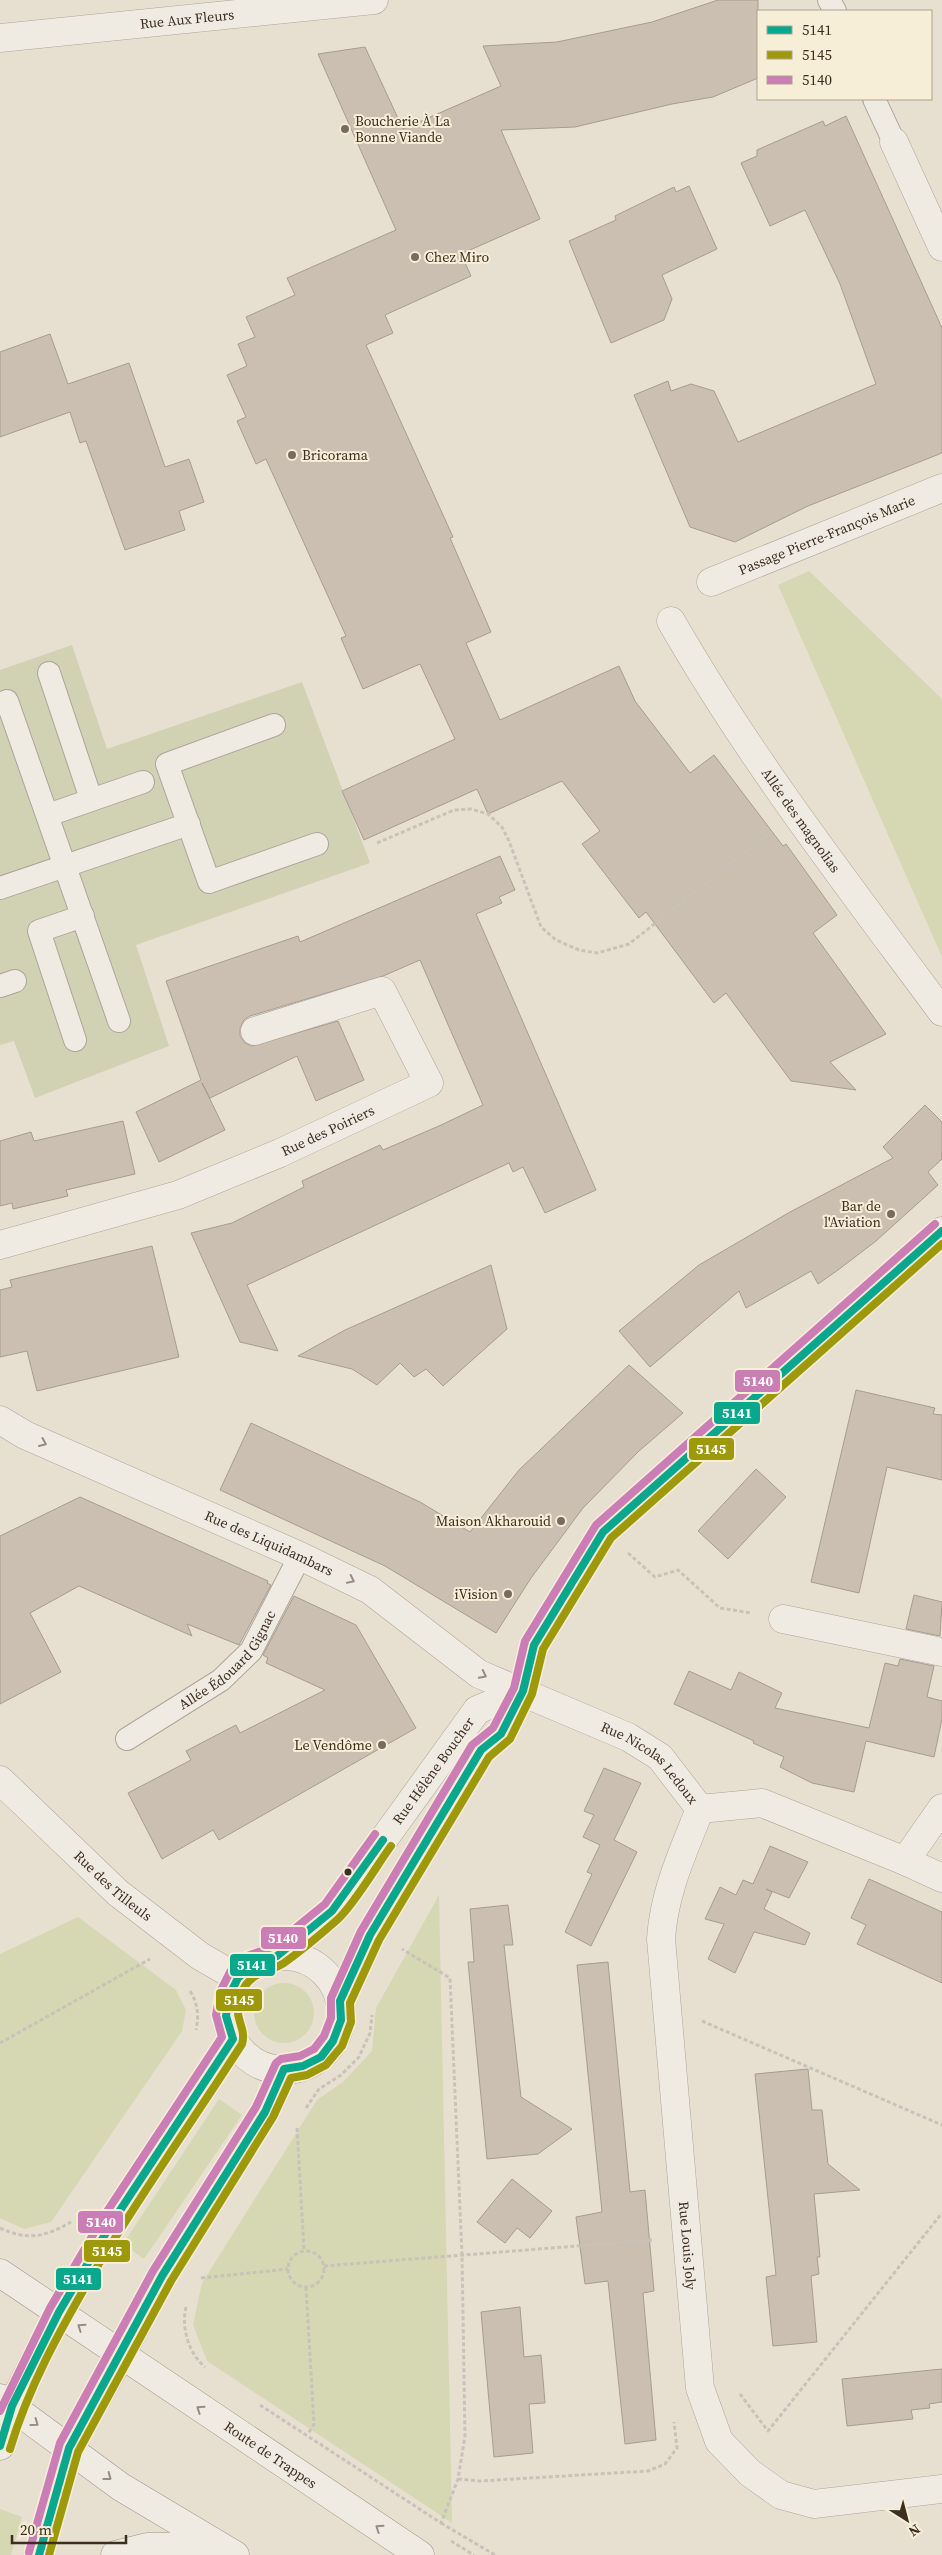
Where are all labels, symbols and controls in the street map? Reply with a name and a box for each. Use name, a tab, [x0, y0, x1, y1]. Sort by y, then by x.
street label: Rue Aux Fleurs	[139, 4, 235, 34]
legend	[757, 10, 932, 100]
text: 5141	[802, 19, 832, 40]
text: 5145	[802, 44, 832, 65]
text: 5140	[802, 69, 832, 90]
place label: Boucherie À La Bonne Viande	[355, 111, 451, 147]
marker: Boucherie À La Bonne Viande	[339, 123, 351, 135]
place label: Chez Miro	[425, 247, 490, 267]
marker: Chez Miro	[409, 251, 421, 263]
place label: Bricorama	[302, 445, 369, 465]
marker: Bricorama	[286, 449, 298, 461]
street label: Passage Pierre-François Marie	[735, 490, 918, 580]
street label: Allée des magnolias	[757, 764, 845, 877]
street label: Rue des Poiriers	[278, 1100, 378, 1161]
place label: Bar de l'Aviation	[824, 1196, 882, 1232]
marker: Bar de l'Aviation	[885, 1208, 897, 1220]
line badge: 5140	[734, 1369, 781, 1393]
text: 5140	[743, 1371, 774, 1391]
line badge: 5141	[713, 1401, 761, 1425]
text: 5141	[722, 1403, 752, 1423]
one-way arrow	[38, 1437, 47, 1448]
line badge: 5145	[688, 1437, 735, 1461]
text: 5145	[696, 1439, 727, 1459]
street label: Rue des Liquidambars	[202, 1505, 337, 1581]
place label: Maison Akharouid	[436, 1511, 551, 1531]
marker: Maison Akharouid	[555, 1515, 567, 1527]
one-way arrow	[346, 1574, 355, 1585]
place label: iVision	[455, 1584, 499, 1604]
marker: iVision	[502, 1588, 514, 1600]
street label: Allée Édouard Gignac	[175, 1607, 280, 1714]
one-way arrow	[477, 1669, 486, 1679]
street label: Rue Hélène Boucher	[388, 1713, 479, 1828]
street label: Rue Nicolas Ledoux	[598, 1717, 703, 1809]
place label: Le Vendôme	[294, 1735, 372, 1755]
marker: Le Vendôme	[376, 1739, 388, 1751]
street label: Rue des Tilleuls	[70, 1846, 156, 1926]
unlabelled marker	[343, 1867, 353, 1877]
line badge: 5140	[260, 1926, 307, 1950]
text: 5140	[268, 1928, 299, 1948]
line badge: 5141	[229, 1953, 276, 1977]
text: 5141	[237, 1955, 267, 1975]
line badge: 5145	[215, 1988, 263, 2012]
text: 5145	[224, 1990, 255, 2010]
street label: Rue Louis Joly	[674, 2200, 701, 2291]
line badge: 5140	[77, 2210, 124, 2234]
text: 5140	[86, 2212, 117, 2232]
line badge: 5145	[83, 2239, 131, 2263]
text: 5145	[92, 2241, 123, 2261]
line badge: 5141	[55, 2267, 102, 2291]
text: 5141	[63, 2269, 93, 2289]
one-way arrow	[77, 2324, 87, 2333]
one-way arrow	[196, 2406, 206, 2415]
street label: Route de Trappes	[220, 2416, 321, 2493]
one-way arrow	[29, 2417, 38, 2425]
one-way arrow	[102, 2472, 111, 2480]
north arrow	[882, 2495, 932, 2545]
scale bar	[12, 2512, 126, 2544]
text: 20 m	[20, 2519, 52, 2540]
text: N	[905, 2519, 925, 2542]
one-way arrow	[376, 2525, 385, 2534]

